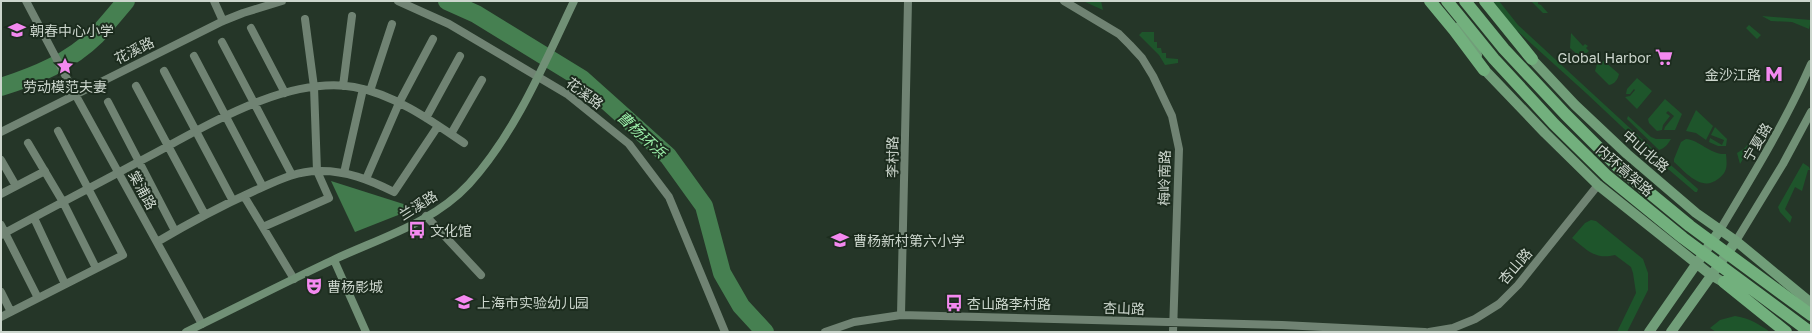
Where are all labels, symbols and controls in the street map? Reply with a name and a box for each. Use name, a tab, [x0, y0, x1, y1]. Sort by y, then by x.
school or university icon: 朝春中心小学	[7, 20, 27, 40]
place label: 朝春中心小学	[30, 22, 114, 39]
street label: 花溪路	[111, 33, 157, 67]
supermarket icon: Global Harbor	[1654, 47, 1674, 67]
place label: Global Harbor	[1557, 49, 1652, 66]
place icon: 劳动模范夫妻	[55, 56, 75, 76]
metro station icon: 金沙江路	[1764, 64, 1784, 84]
place label: 金沙江路	[1705, 66, 1761, 83]
street label: 花溪路	[563, 74, 607, 112]
place label: 劳动模范夫妻	[23, 78, 107, 95]
water label: 曹杨环浜	[614, 107, 672, 162]
street label: 宁夏路	[1739, 120, 1775, 164]
street label: 中山北路	[1619, 126, 1673, 176]
street label: 李村路	[883, 136, 901, 178]
street label: 内环高架路	[1593, 141, 1657, 199]
street label: 梅岭南路	[1155, 150, 1173, 206]
street label: 棠浦路	[125, 168, 161, 212]
street label: 兰溪路	[396, 187, 440, 223]
bus stop icon: 文化馆	[407, 220, 427, 240]
place label: 文化馆	[430, 222, 472, 239]
school or university icon: 曹杨新村第六小学	[830, 230, 850, 250]
place label: 曹杨新村第六小学	[853, 232, 965, 249]
street label: 杏山路	[1495, 245, 1535, 287]
theatre icon: 曹杨影城	[304, 276, 324, 296]
place label: 曹杨影城	[327, 278, 383, 295]
school or university icon: 上海市实验幼儿园	[454, 292, 474, 312]
bus stop icon: 杏山路李村路	[944, 293, 964, 313]
place label: 上海市实验幼儿园	[477, 294, 589, 311]
place label: 杏山路李村路	[967, 295, 1051, 312]
street label: 杏山路	[1103, 299, 1145, 317]

